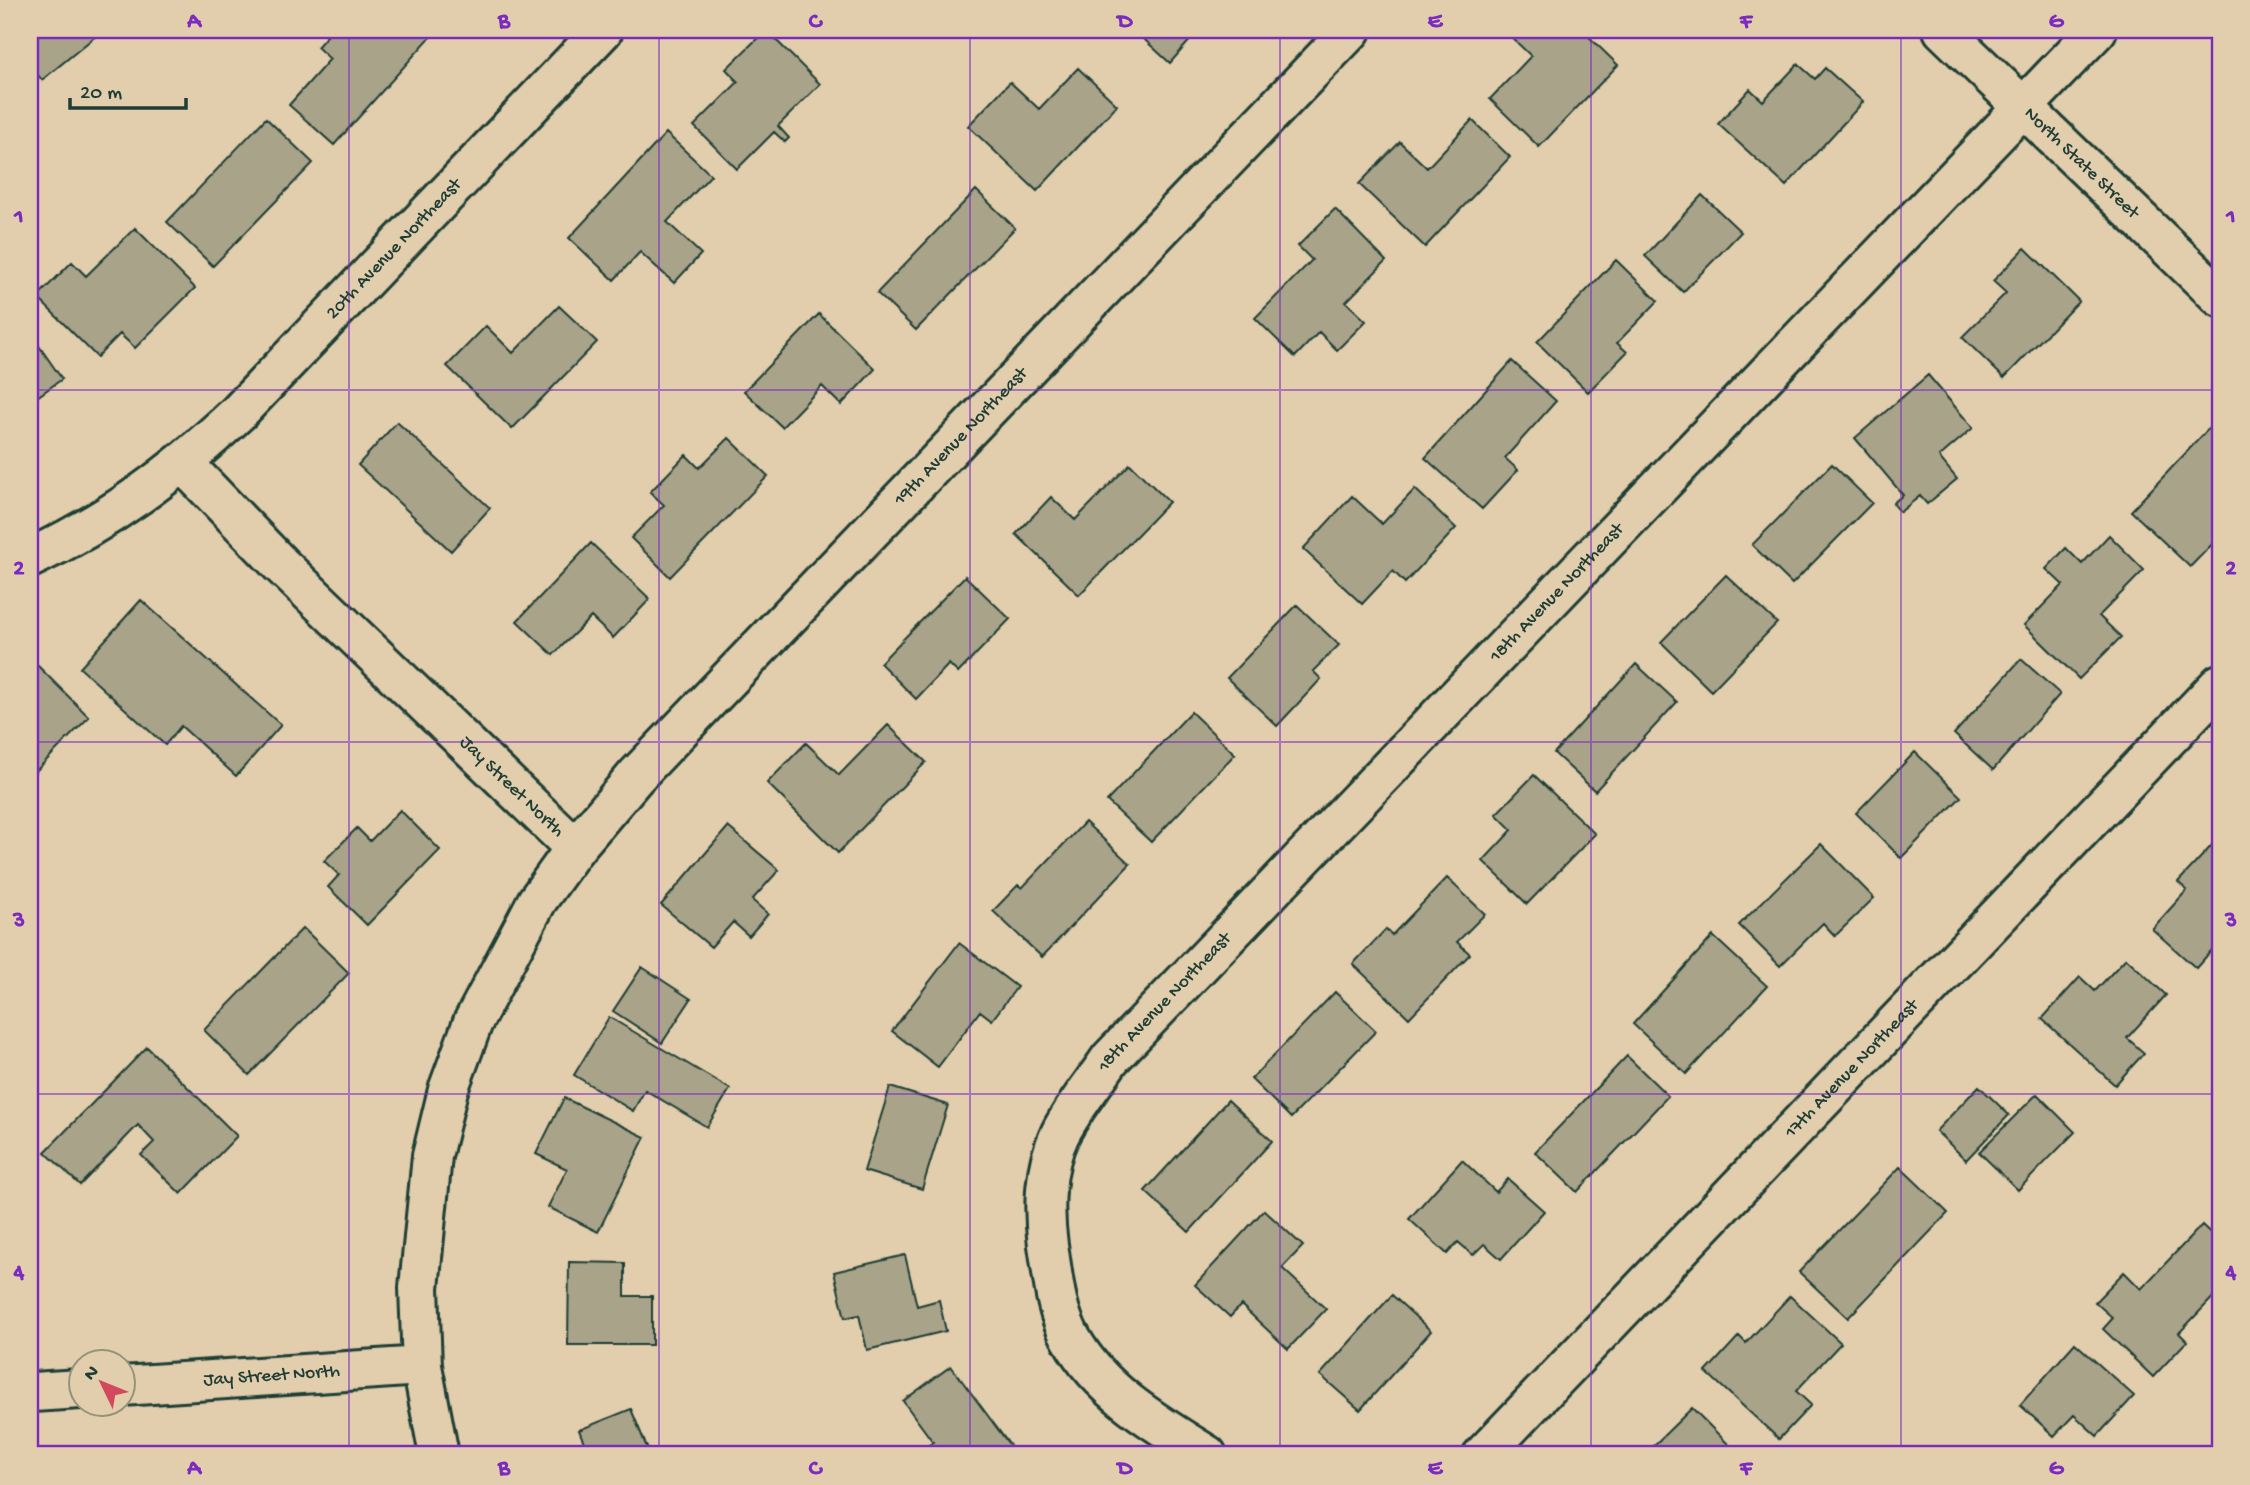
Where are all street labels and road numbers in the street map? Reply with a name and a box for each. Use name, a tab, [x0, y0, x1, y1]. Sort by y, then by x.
street label: North State Street	[2019, 102, 2145, 226]
street label: 20th Avenue Northeast	[321, 172, 468, 325]
street label: 19th Avenue Northeast	[889, 361, 1034, 512]
street label: 18th Avenue Northeast	[1484, 517, 1631, 668]
street label: Jay Street North	[454, 731, 569, 843]
street label: 18th Avenue Northeast	[1092, 926, 1238, 1077]
street label: 17th Avenue Northeast	[1779, 993, 1925, 1144]
street label: Jay Street North	[203, 1360, 341, 1392]

